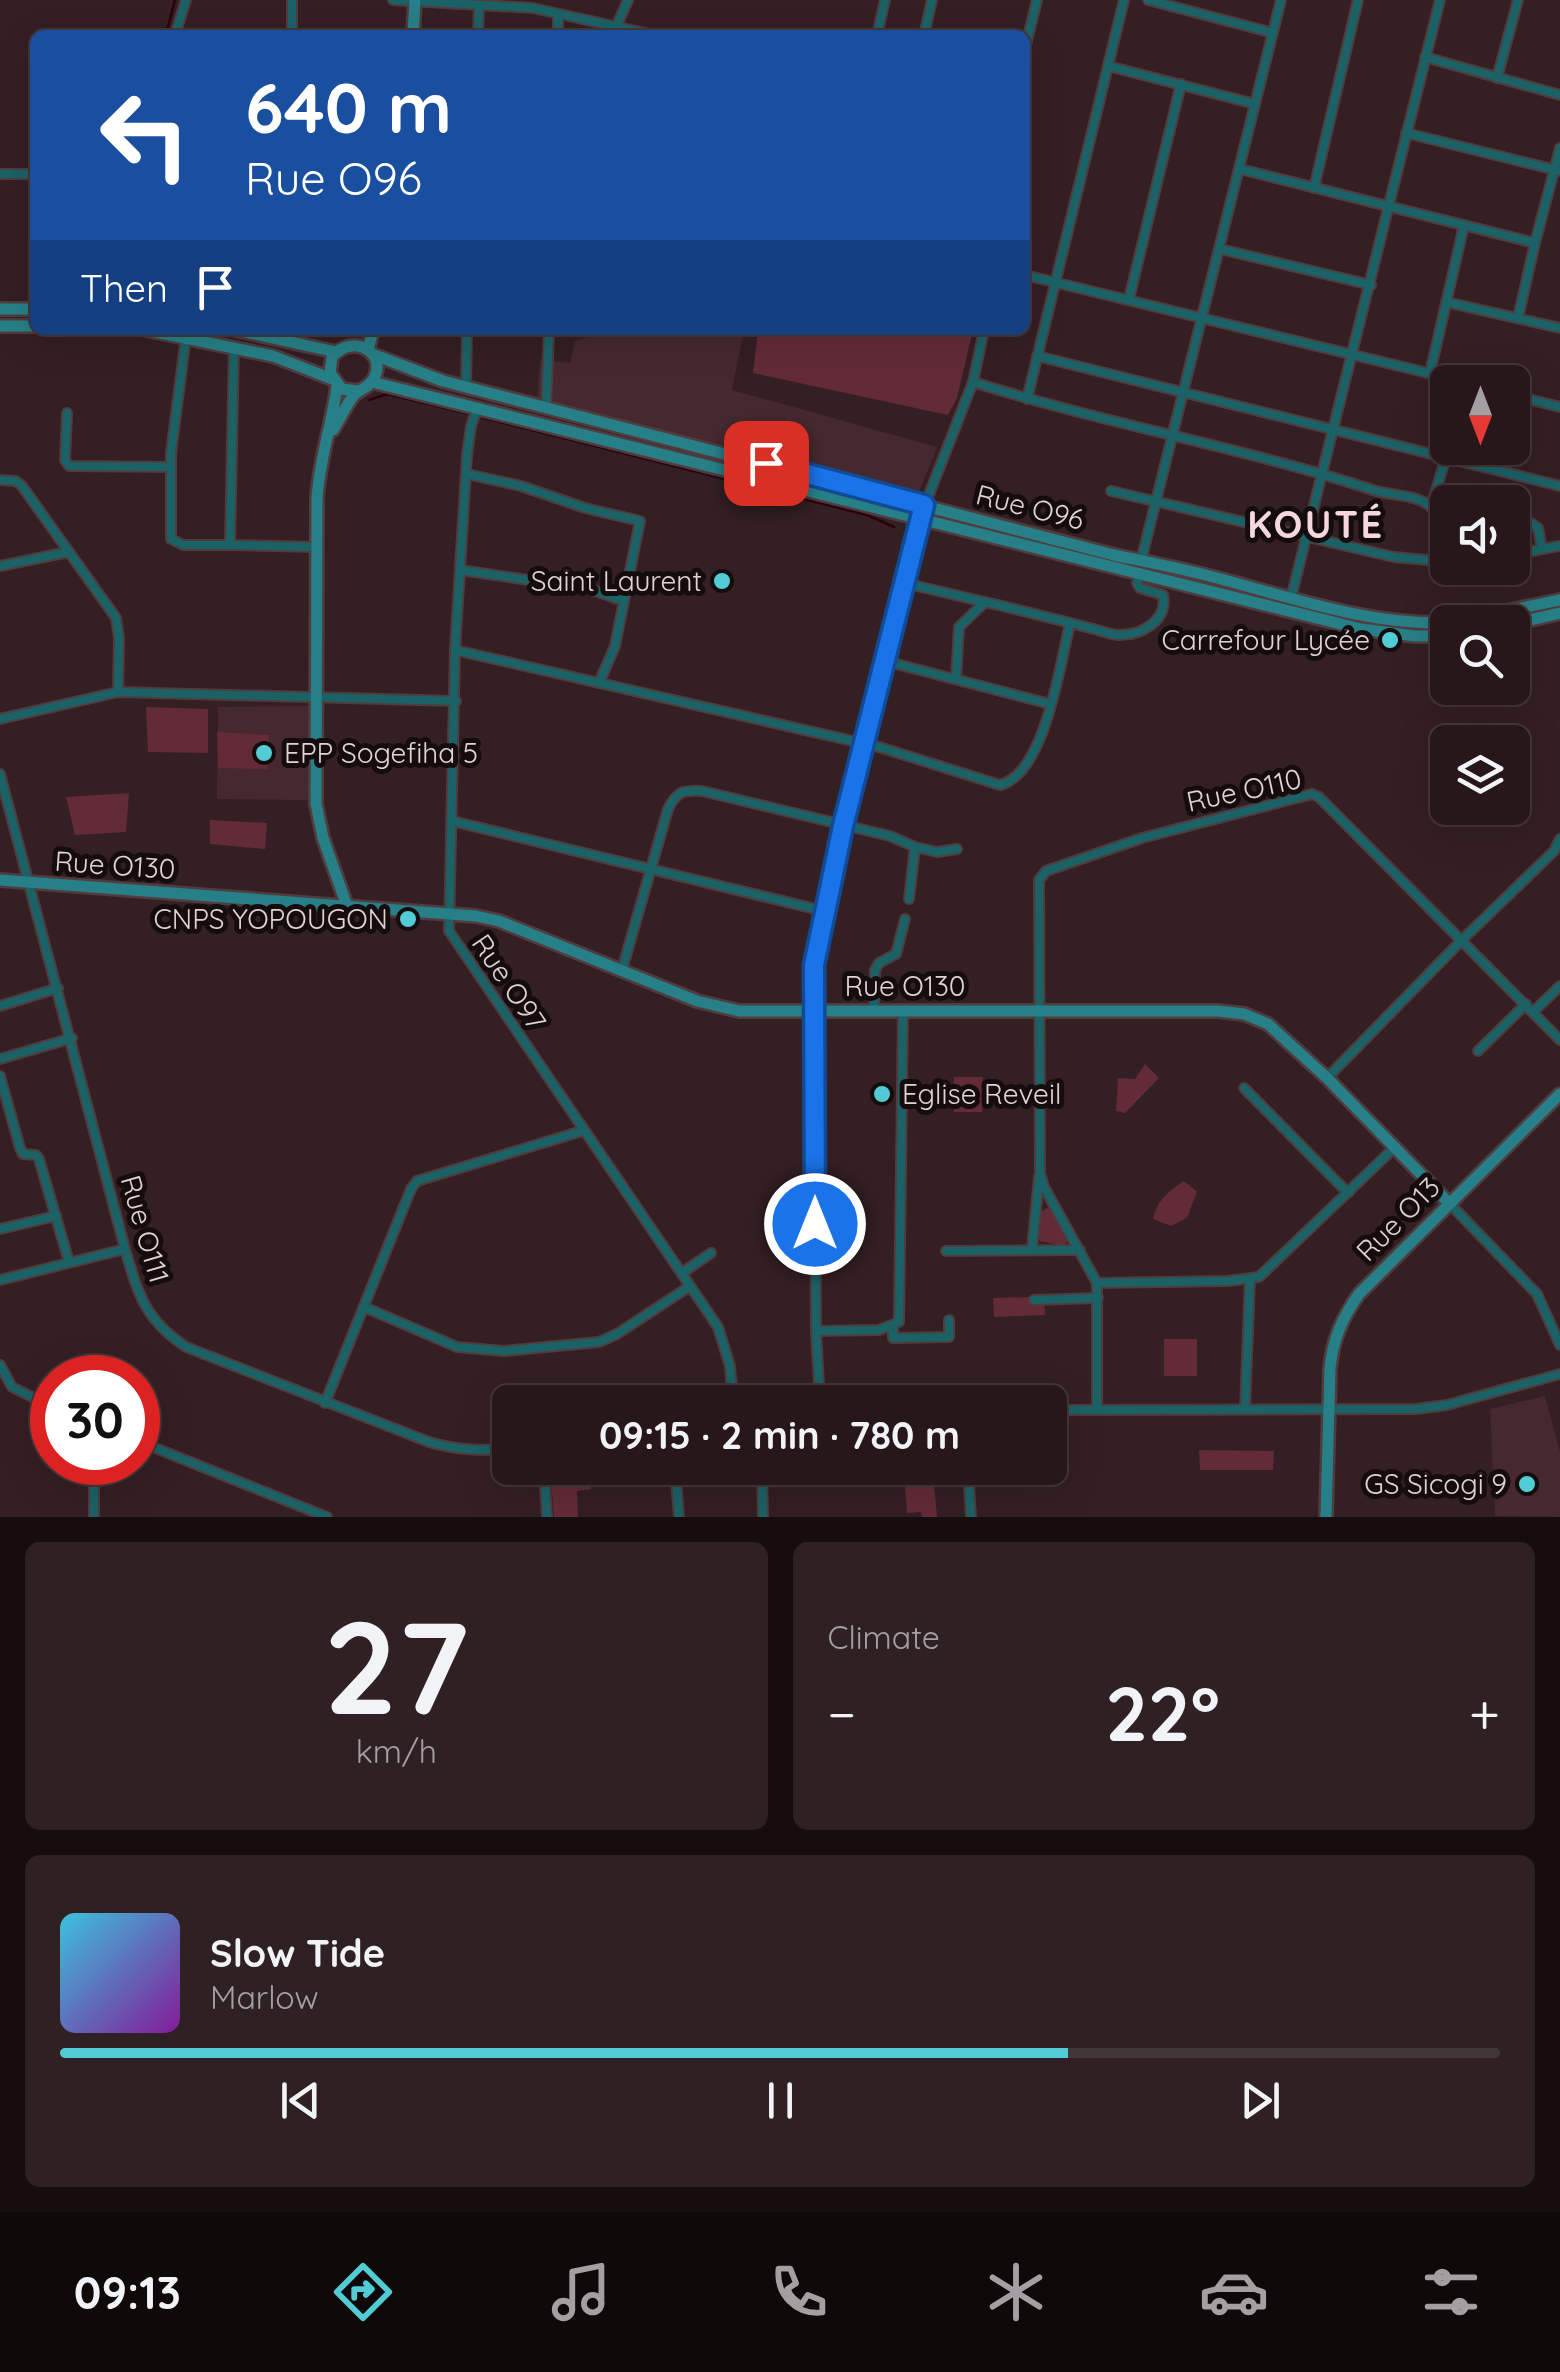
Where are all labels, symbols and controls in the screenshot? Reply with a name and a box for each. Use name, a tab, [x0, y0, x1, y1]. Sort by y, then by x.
text: 640 m	[245, 63, 452, 151]
icon: left	[80, 70, 210, 200]
text: Rue O96	[245, 150, 422, 206]
icon: arrive	[188, 260, 243, 315]
text: Then	[80, 264, 168, 312]
north arrow	[1430, 365, 1530, 465]
map controls	[1430, 365, 1530, 825]
pin	[724, 421, 809, 506]
icon: arrive	[739, 436, 794, 491]
street label: Rue O96	[973, 476, 1088, 537]
button: sound	[1430, 485, 1530, 585]
district label: KOUTÉ	[1247, 500, 1385, 548]
place label: Saint Laurent	[531, 563, 702, 598]
marker: Saint Laurent	[711, 570, 733, 592]
button: search	[1430, 605, 1530, 705]
place label: Carrefour Lycée	[1161, 622, 1370, 657]
marker: Carrefour Lycée	[1379, 629, 1401, 651]
button: layers	[1430, 725, 1530, 825]
place label: EPP Sogefiha 5	[284, 735, 478, 770]
marker: EPP Sogefiha 5	[253, 742, 275, 764]
street label: Rue O110	[1183, 760, 1305, 819]
street label: Rue O130	[53, 843, 177, 886]
place label: CNPS YOPOUGON	[153, 901, 388, 936]
marker: CNPS YOPOUGON	[397, 908, 419, 930]
street label: Rue O97	[465, 927, 554, 1036]
street label: Rue O130	[844, 968, 966, 1003]
place label: Eglise Reveil	[902, 1076, 1061, 1111]
marker: Eglise Reveil	[871, 1083, 893, 1105]
street label: Rue O13	[1348, 1169, 1447, 1268]
street label: Rue O111	[113, 1171, 178, 1287]
position arrow	[763, 1172, 867, 1276]
speed limit sign: 30	[30, 1355, 160, 1485]
text: 09:15 · 2 min · 780 m	[599, 1411, 960, 1459]
place label: GS Sicogi 9	[1364, 1466, 1507, 1501]
marker: GS Sicogi 9	[1516, 1473, 1538, 1495]
text: 27	[324, 1584, 469, 1747]
text: Climate	[828, 1617, 940, 1657]
text: 22°	[1105, 1666, 1220, 1760]
text: −	[828, 1679, 856, 1748]
text: +	[1469, 1679, 1500, 1748]
text: km/h	[356, 1731, 437, 1771]
text: Slow Tide	[210, 1929, 385, 1977]
text: Marlow	[210, 1977, 319, 2017]
icon: previous	[273, 2073, 328, 2128]
icon: pause	[753, 2073, 808, 2128]
icon: next	[1233, 2073, 1288, 2128]
icon: directions	[328, 2257, 398, 2327]
icon: music	[546, 2257, 616, 2327]
icon: phone	[764, 2257, 834, 2327]
icon: climate	[981, 2257, 1051, 2327]
icon: car	[1199, 2257, 1269, 2327]
icon: filters	[1416, 2257, 1486, 2327]
text: 09:13	[74, 2264, 181, 2320]

